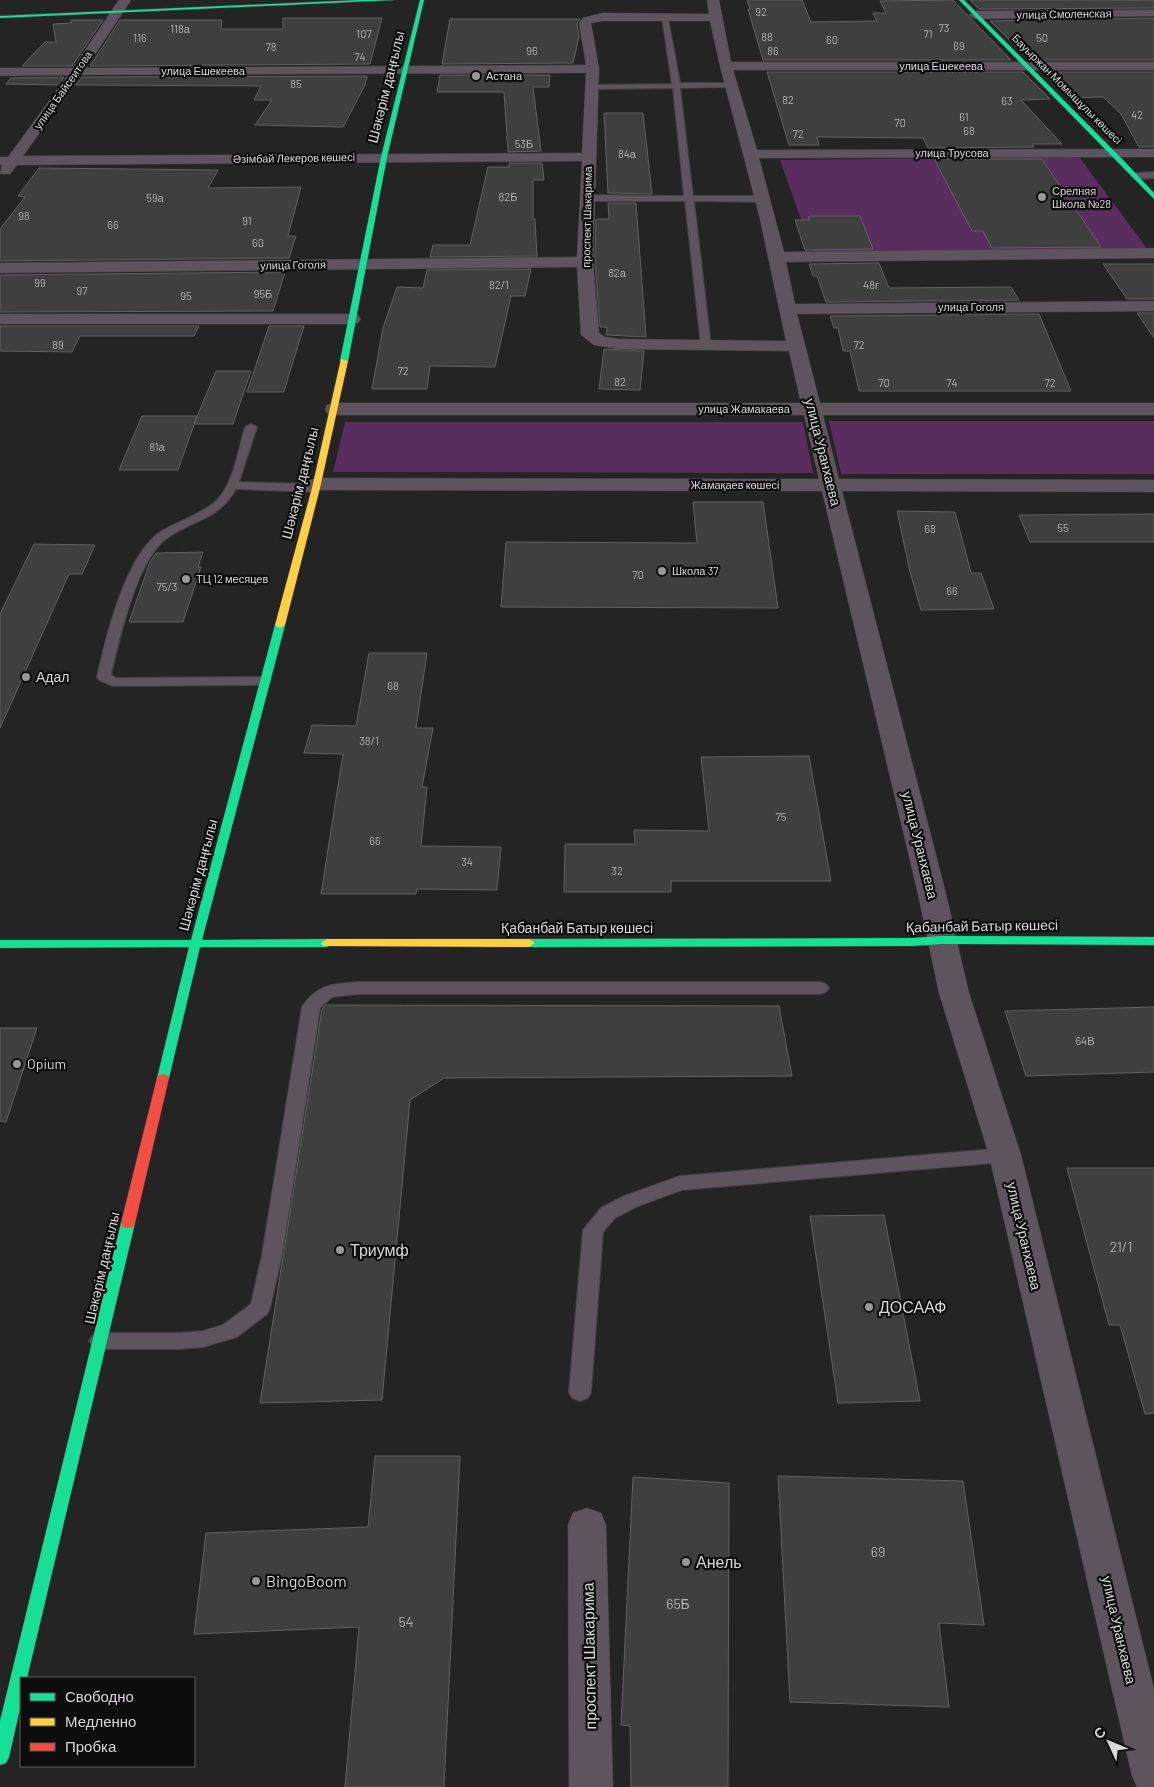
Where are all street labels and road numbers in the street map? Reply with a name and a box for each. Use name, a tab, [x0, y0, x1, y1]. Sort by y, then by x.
street label: улица Смоленская	[1016, 6, 1112, 21]
street label: Шәкәрім даңғылы	[363, 29, 408, 145]
street label: Бауыржан Момышұлы көшесі	[1010, 31, 1125, 146]
street label: улица Байсеитова	[31, 47, 95, 131]
street label: улица Ешекеева	[899, 59, 984, 72]
street label: улица Ешекеева	[161, 64, 246, 77]
street label: улица Трусова	[915, 146, 990, 159]
street label: Әзімбай Лекеров көшесі	[233, 150, 355, 165]
street label: проспект Шакарима	[579, 165, 594, 268]
street label: улица Гоголя	[260, 257, 326, 272]
street label: улица Гоголя	[938, 300, 1004, 313]
street label: улица Уранхаева	[802, 396, 845, 508]
street label: улица Жамакаева	[698, 402, 791, 415]
street label: Шәкәрім даңғылы	[277, 425, 322, 541]
street label: Жамақаев көшесі	[691, 478, 780, 491]
street label: улица Уранхаева	[899, 789, 942, 901]
street label: Шәкәрім даңғылы	[174, 817, 221, 933]
street label: Қабанбай Батыр көшесі	[906, 916, 1058, 935]
street label: Қабанбай Батыр көшесі	[501, 919, 653, 936]
street label: улица Уранхаева	[1004, 1180, 1045, 1292]
street label: Шәкәрім даңғылы	[80, 1210, 123, 1326]
street label: улица Уранхаева	[1099, 1574, 1140, 1686]
street label: проспект Шакарима	[578, 1582, 599, 1730]

